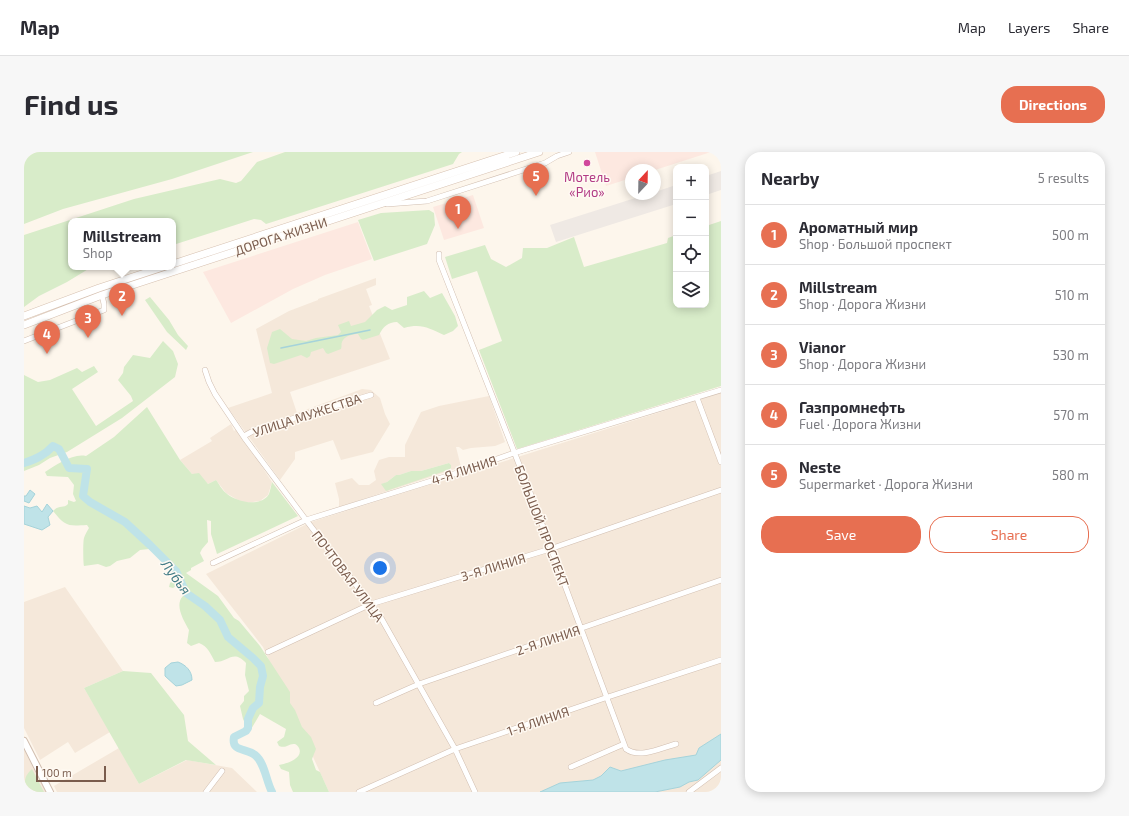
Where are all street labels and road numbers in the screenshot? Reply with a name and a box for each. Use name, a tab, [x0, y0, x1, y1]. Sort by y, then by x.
street label: ДОРОГА ЖИЗНИ	[233, 214, 329, 258]
street label: УЛИЦА МУЖЕСТВА	[251, 390, 363, 440]
street label: 4-Я ЛИНИЯ	[429, 452, 499, 488]
street label: БОЛЬШОЙ ПРОСПЕКТ	[511, 463, 573, 589]
street label: ПОЧТОВАЯ УЛИЦА	[309, 527, 387, 625]
street label: 3-Я ЛИНИЯ	[459, 550, 527, 584]
street label: 2-Я ЛИНИЯ	[514, 622, 582, 658]
street label: 1-Я ЛИНИЯ	[505, 703, 571, 739]

